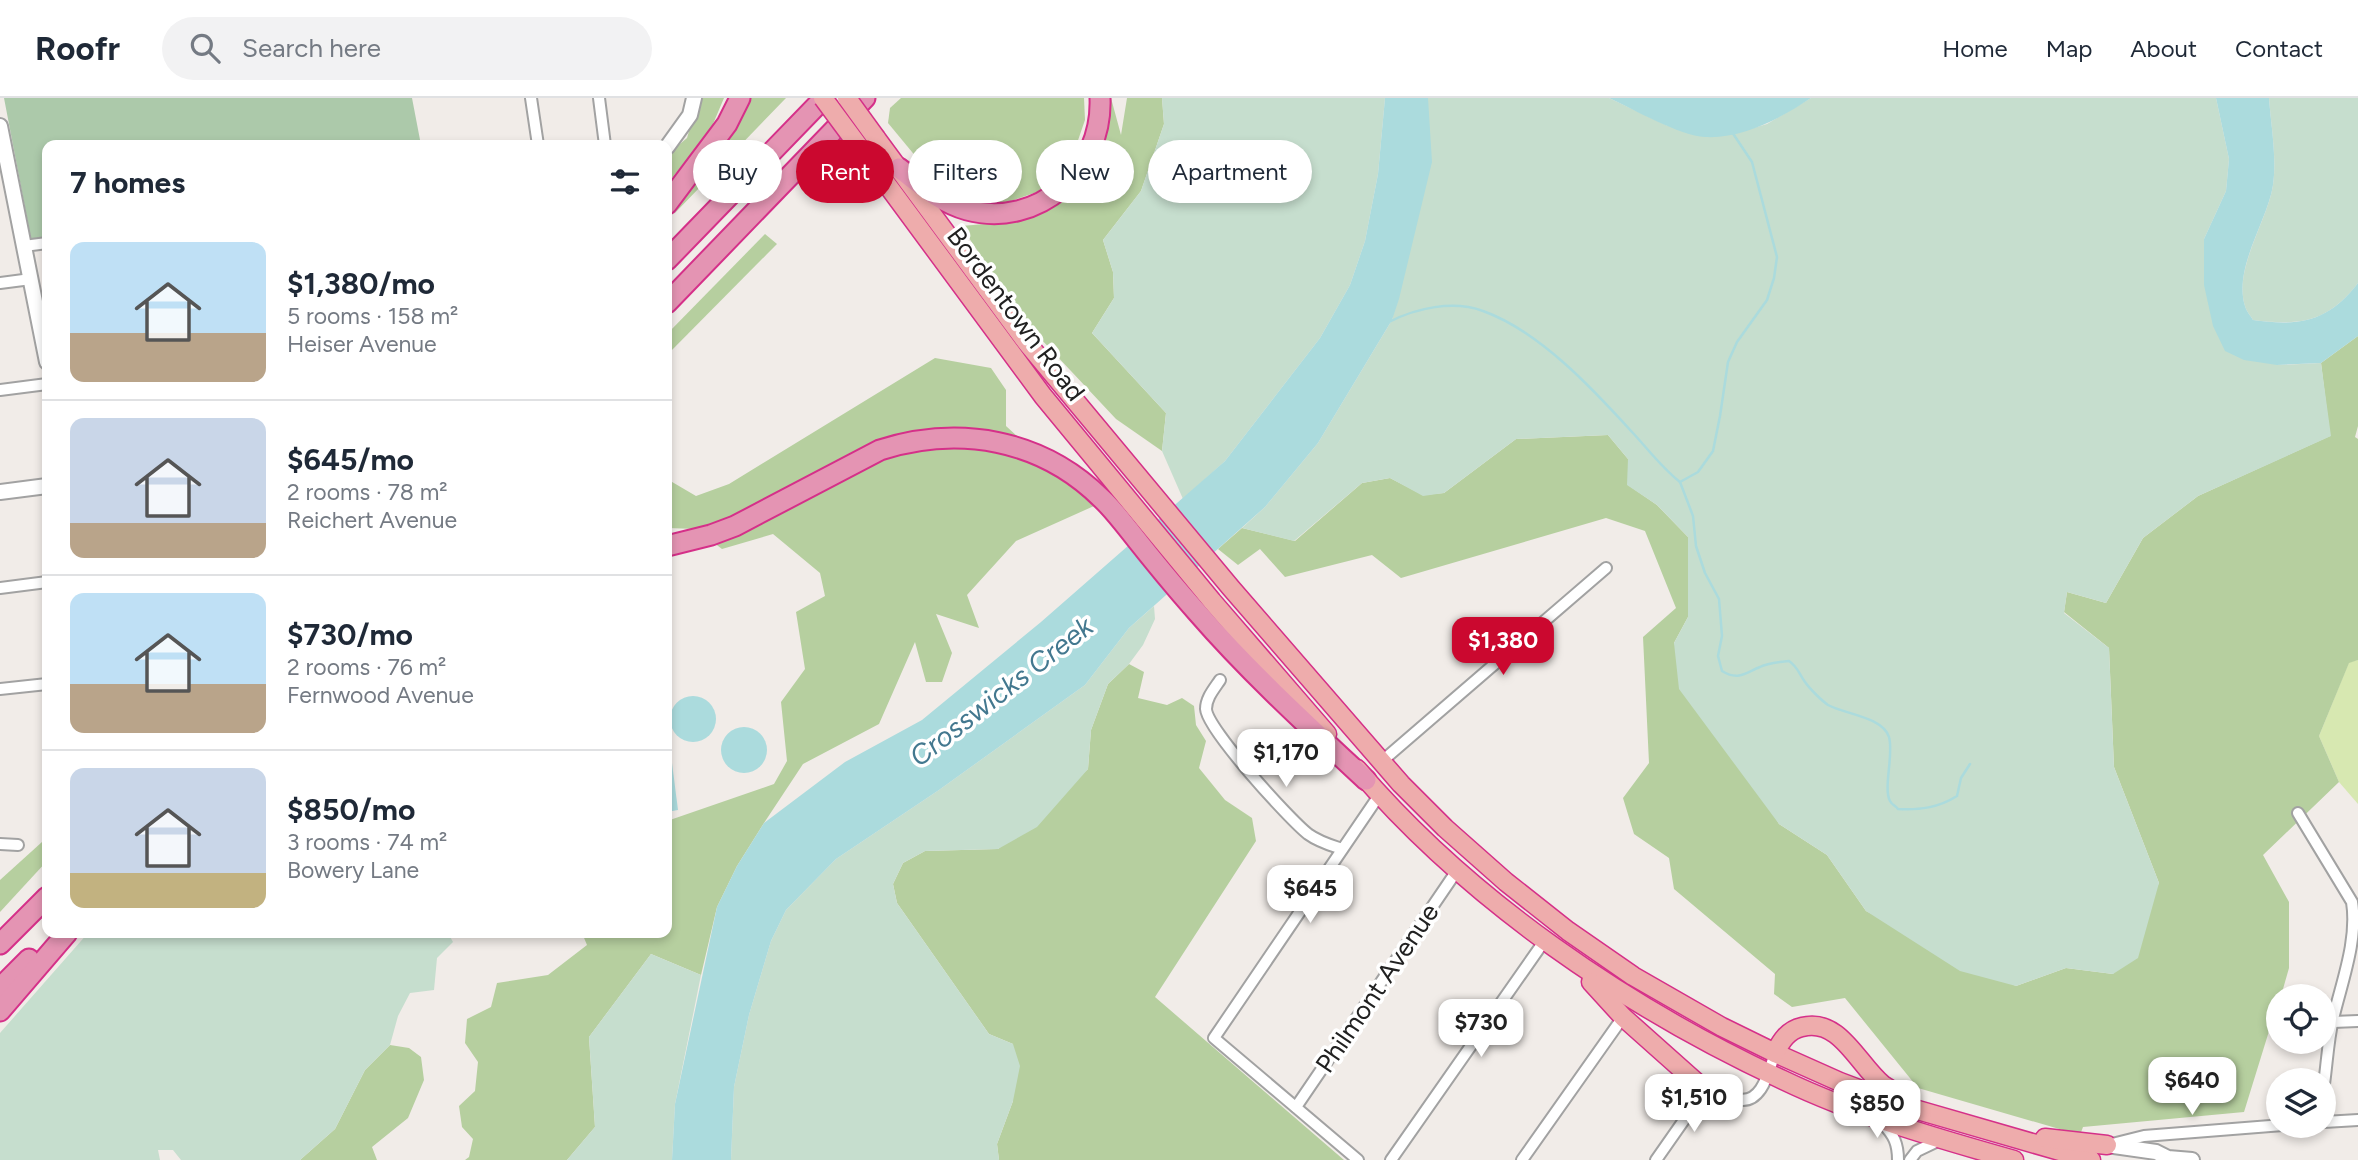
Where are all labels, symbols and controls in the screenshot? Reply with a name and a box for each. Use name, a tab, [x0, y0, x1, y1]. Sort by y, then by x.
search box	[162, 17, 652, 80]
text: Roofr	[35, 29, 120, 68]
icon: search	[186, 29, 224, 67]
text: Search here	[242, 32, 381, 64]
text: Home	[1942, 34, 2008, 63]
text: Map	[2046, 34, 2092, 63]
text: About	[2130, 34, 2197, 63]
text: Contact	[2235, 34, 2323, 63]
chip: Buy	[693, 140, 782, 203]
chip: Rent	[796, 140, 894, 203]
chip: Filters	[908, 140, 1022, 203]
chip: New	[1036, 140, 1134, 203]
chip: Apartment	[1148, 140, 1312, 203]
icon: filters	[606, 163, 644, 201]
text: 7 homes	[70, 164, 185, 201]
street label: Bordentown Road	[940, 221, 1092, 407]
text: $1,380/mo	[287, 265, 435, 302]
icon: home	[126, 270, 210, 354]
text: 5 rooms · 158 m²	[287, 302, 458, 330]
text: Heiser Avenue	[287, 330, 437, 358]
text: $645/mo	[287, 441, 414, 478]
icon: home	[126, 446, 210, 530]
text: 2 rooms · 78 m²	[287, 478, 448, 506]
text: Reichert Avenue	[287, 506, 457, 534]
water label: Crosswicks Creek	[902, 608, 1101, 773]
text: $730/mo	[287, 616, 413, 653]
pin: $1,380	[1446, 618, 1560, 677]
icon: home	[126, 621, 210, 705]
text: $1,380	[1468, 626, 1538, 654]
text: 2 rooms · 76 m²	[287, 653, 446, 681]
text: Fernwood Avenue	[287, 681, 474, 709]
pin: $1,170	[1229, 730, 1343, 789]
text: $1,170	[1253, 738, 1319, 766]
text: $850/mo	[287, 791, 415, 828]
icon: home	[126, 796, 210, 880]
text: 3 rooms · 74 m²	[287, 828, 447, 856]
text: Bowery Lane	[287, 856, 419, 884]
pin: $645	[1269, 866, 1351, 925]
text: $645	[1283, 874, 1337, 902]
street label: Philmont Avenue	[1309, 897, 1445, 1079]
map controls	[2266, 984, 2336, 1138]
button: locate	[2266, 984, 2336, 1054]
pin: $730	[1440, 1000, 1522, 1059]
text: $730	[1454, 1008, 1508, 1036]
pin: $640	[2151, 1058, 2233, 1117]
text: $640	[2164, 1066, 2220, 1094]
button: layers	[2266, 1068, 2336, 1138]
pin: $1,510	[1637, 1074, 1751, 1134]
pin: $850	[1836, 1080, 1918, 1140]
text: $1,510	[1661, 1083, 1727, 1111]
text: $850	[1849, 1089, 1905, 1117]

